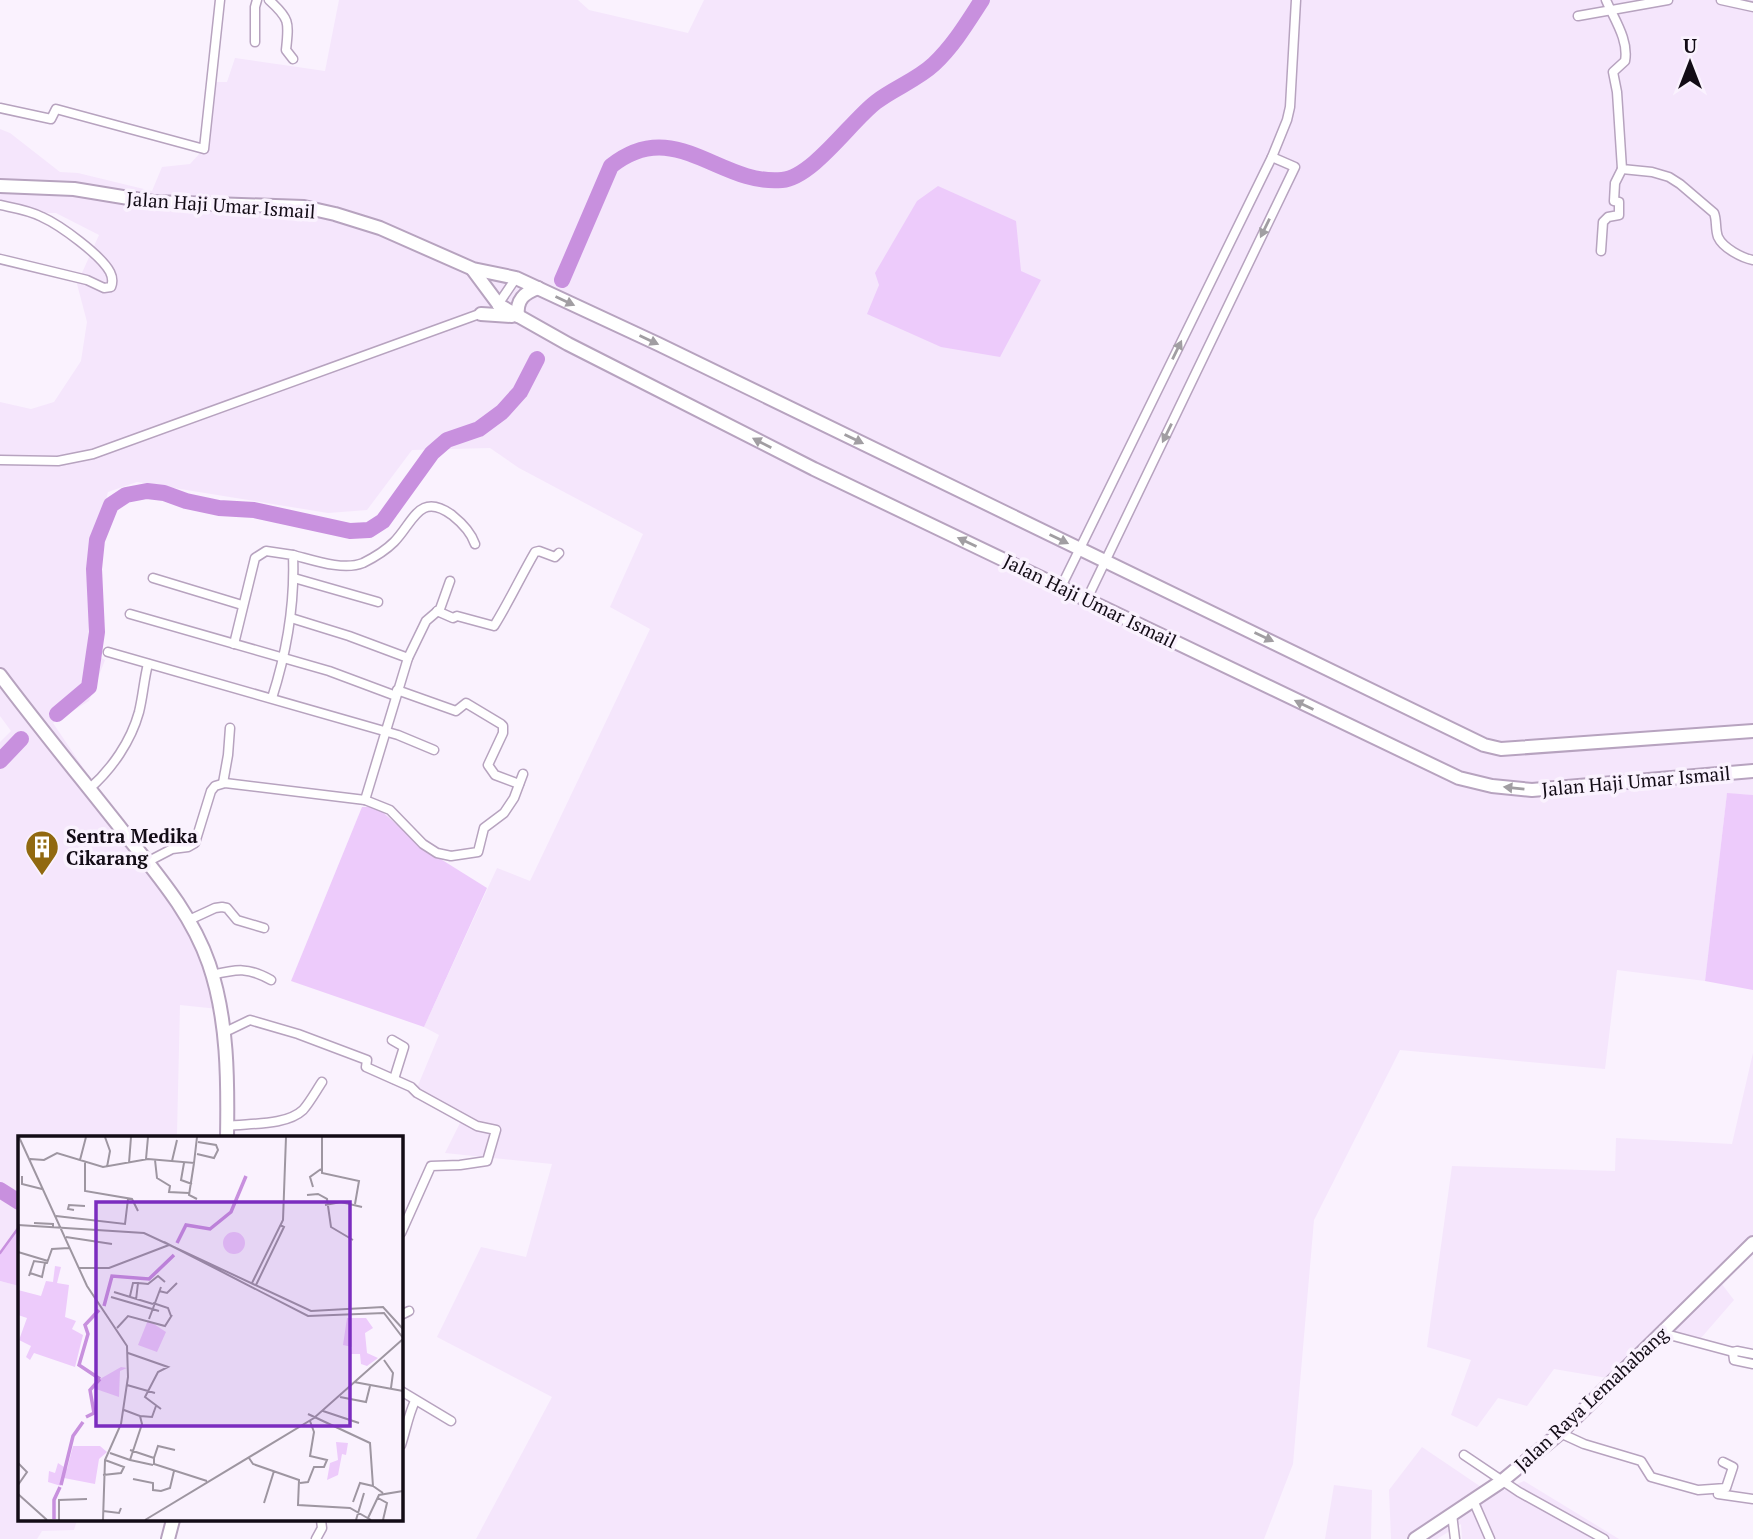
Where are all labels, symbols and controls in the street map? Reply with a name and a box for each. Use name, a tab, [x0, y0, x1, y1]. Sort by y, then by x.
north arrow	[1655, 28, 1725, 98]
text: U	[1683, 33, 1697, 58]
street label: Jalan Haji Umar Ismail	[126, 185, 316, 224]
one-way arrow	[1260, 218, 1271, 238]
one-way arrow	[555, 295, 575, 306]
one-way arrow	[639, 335, 660, 346]
one-way arrow	[1172, 340, 1183, 360]
one-way arrow	[1161, 423, 1172, 443]
one-way arrow	[844, 434, 864, 445]
one-way arrow	[752, 438, 772, 449]
one-way arrow	[1049, 533, 1069, 545]
one-way arrow	[957, 537, 977, 548]
street label: Jalan Haji Umar Ismail	[1000, 548, 1181, 653]
one-way arrow	[1254, 631, 1274, 643]
one-way arrow	[1294, 699, 1314, 710]
street label: Jalan Haji Umar Ismail	[1540, 760, 1731, 801]
one-way arrow	[1503, 782, 1525, 793]
place label: Sentra Medika Cikarang	[66, 823, 198, 870]
building icon: Sentra Medika Cikarang	[23, 828, 61, 877]
inset map	[18, 1136, 402, 1522]
street label: Jalan Raya Lemahabang	[1509, 1320, 1673, 1476]

